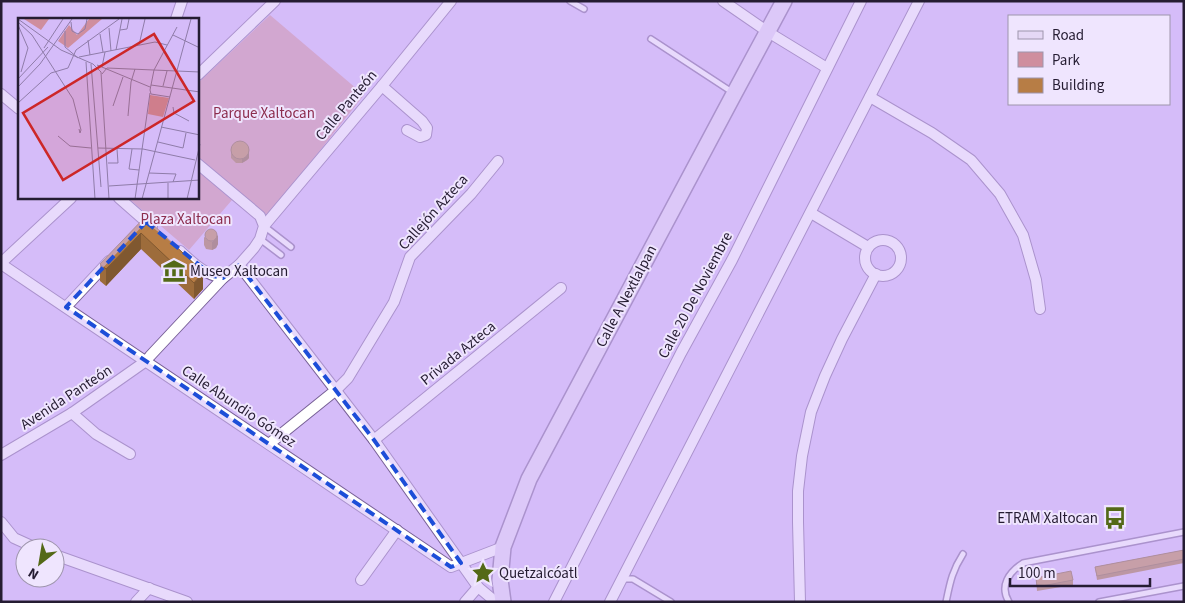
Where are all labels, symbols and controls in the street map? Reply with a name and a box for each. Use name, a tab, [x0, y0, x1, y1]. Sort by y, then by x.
legend	[1008, 15, 1170, 105]
inset map	[18, 18, 199, 199]
text: Road	[1052, 25, 1084, 46]
text: Park	[1052, 50, 1081, 71]
street label: Calle Panteón	[311, 65, 382, 145]
text: Building	[1052, 75, 1105, 96]
park label: Parque Xaltocan	[213, 103, 315, 124]
street label: Callejón Azteca	[394, 170, 473, 255]
park label: Plaza Xaltocan	[141, 209, 231, 230]
street label: Calle 20 De Noviembre	[653, 228, 738, 362]
street label: Calle A Nextlalpan	[591, 241, 662, 351]
museum icon: Museo Xaltocan	[161, 258, 187, 284]
place label: Museo Xaltocan	[190, 261, 288, 282]
street label: Privada Azteca	[416, 316, 501, 390]
street label: Avenida Panteón	[16, 360, 116, 435]
street label: Calle Abundio Gómez	[177, 360, 300, 453]
bus stop icon: ETRAM Xaltocan	[1102, 505, 1128, 531]
place label: ETRAM Xaltocan	[997, 508, 1098, 529]
north arrow	[15, 538, 65, 588]
scale bar	[1010, 556, 1150, 588]
place icon: Quetzalcóatl	[470, 560, 496, 586]
text: N	[25, 562, 43, 584]
place label: Quetzalcóatl	[499, 563, 578, 584]
text: 100 m	[1018, 563, 1056, 584]

